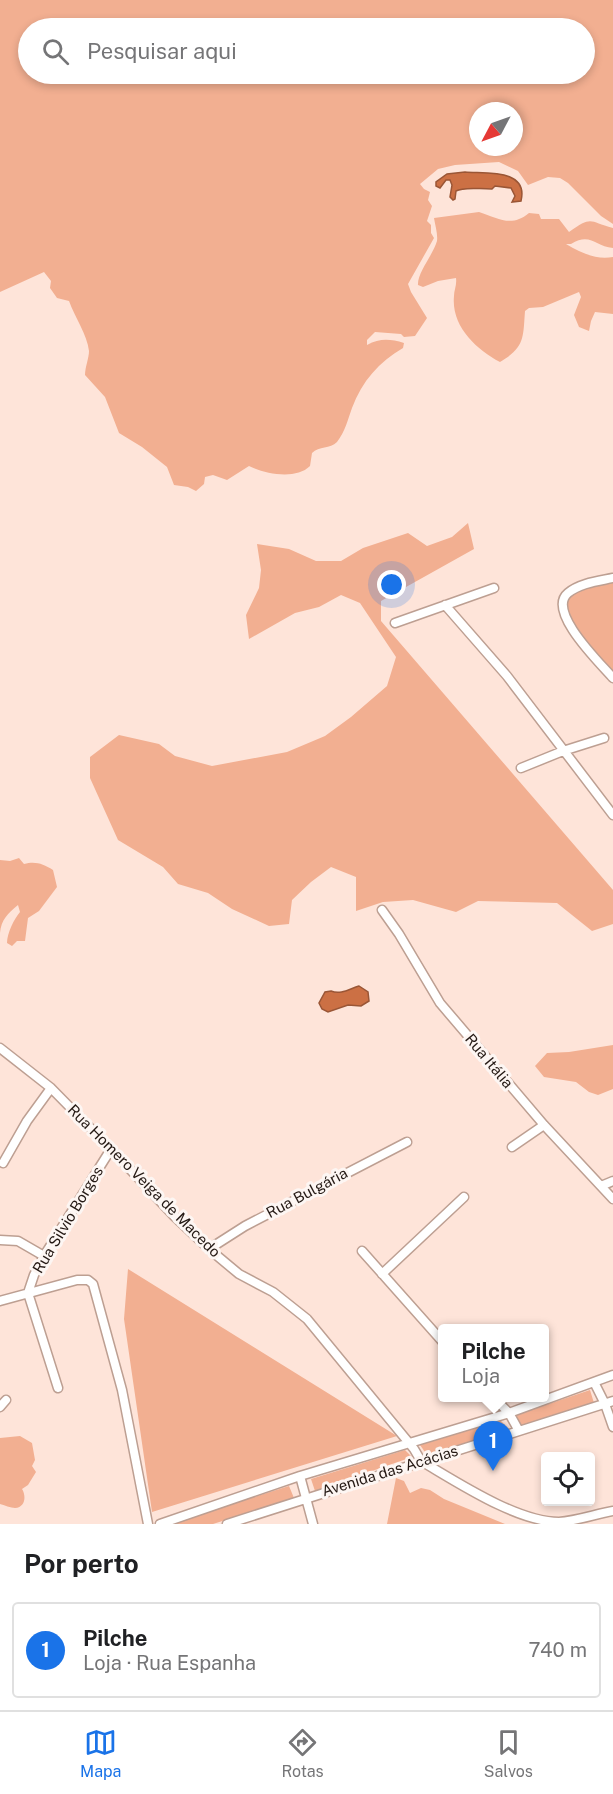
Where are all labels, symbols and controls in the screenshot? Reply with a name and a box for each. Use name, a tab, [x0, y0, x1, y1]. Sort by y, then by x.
search box	[18, 18, 595, 84]
icon: search	[39, 35, 72, 68]
text: Pesquisar aqui	[87, 38, 237, 64]
north arrow	[469, 102, 523, 156]
your location	[377, 570, 406, 599]
street label: Rua Itália	[462, 1030, 517, 1091]
street label: Rua Homero Veiga de Macedo	[65, 1101, 224, 1260]
street label: Rua Silvio Borges	[29, 1163, 106, 1276]
street label: Rua Bulgária	[263, 1164, 350, 1221]
popup	[438, 1324, 549, 1402]
text: Pilche	[461, 1338, 526, 1364]
text: Loja	[461, 1364, 500, 1388]
pin: 1	[474, 1422, 512, 1471]
street label: Avenida das Acácias	[320, 1442, 460, 1499]
map controls	[541, 1452, 595, 1506]
button: locate	[541, 1452, 595, 1506]
text: Por perto	[24, 1548, 139, 1579]
text: Pilche	[83, 1625, 148, 1651]
text: 1	[41, 1638, 50, 1662]
text: 740 m	[529, 1638, 587, 1662]
text: Loja · Rua Espanha	[83, 1651, 256, 1675]
tab: Mapa	[80, 1726, 121, 1781]
tab: Rotas	[281, 1726, 324, 1781]
tab: Salvos	[484, 1726, 533, 1781]

